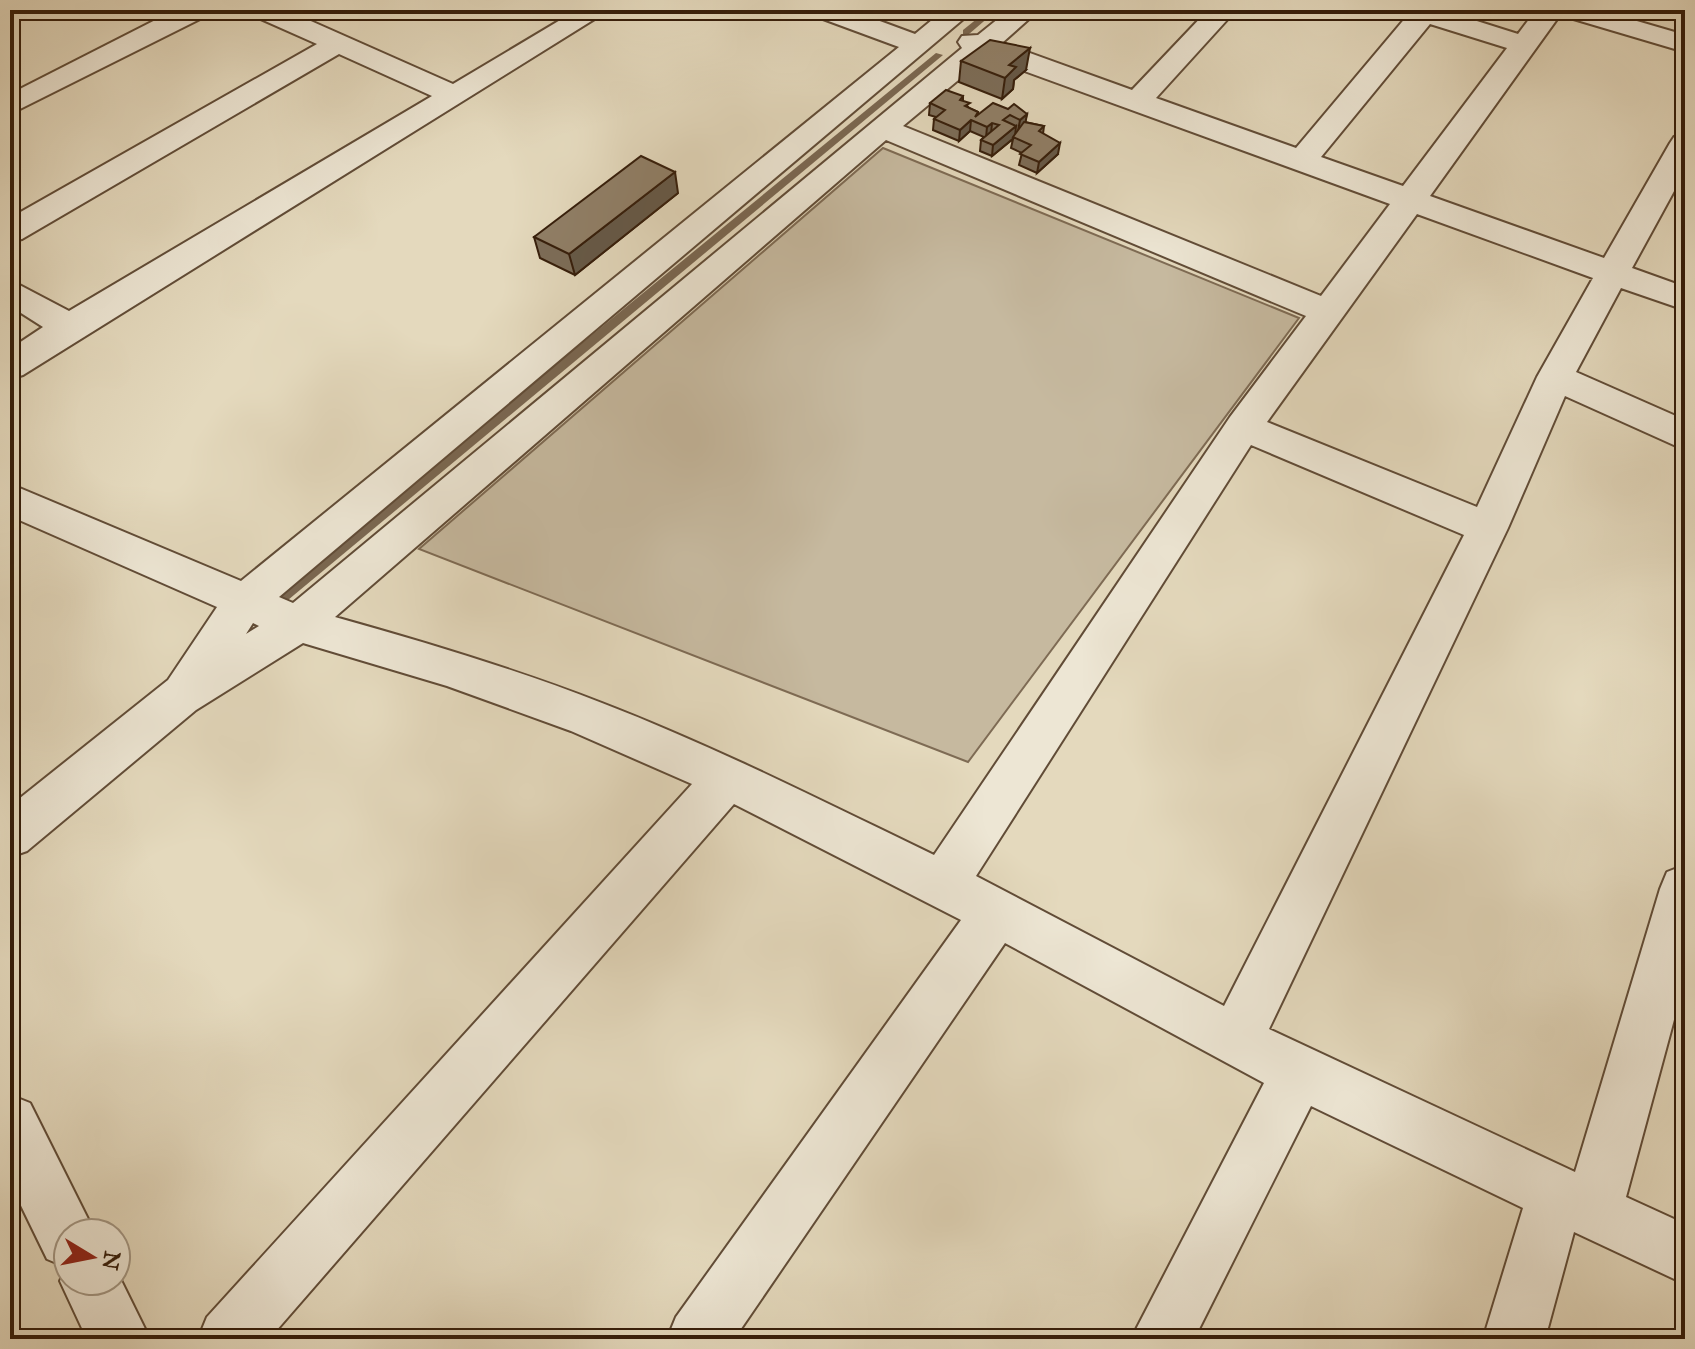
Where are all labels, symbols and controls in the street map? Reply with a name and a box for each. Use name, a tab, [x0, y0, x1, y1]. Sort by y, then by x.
north arrow	[52, 1217, 132, 1297]
text: N	[96, 1249, 126, 1272]

